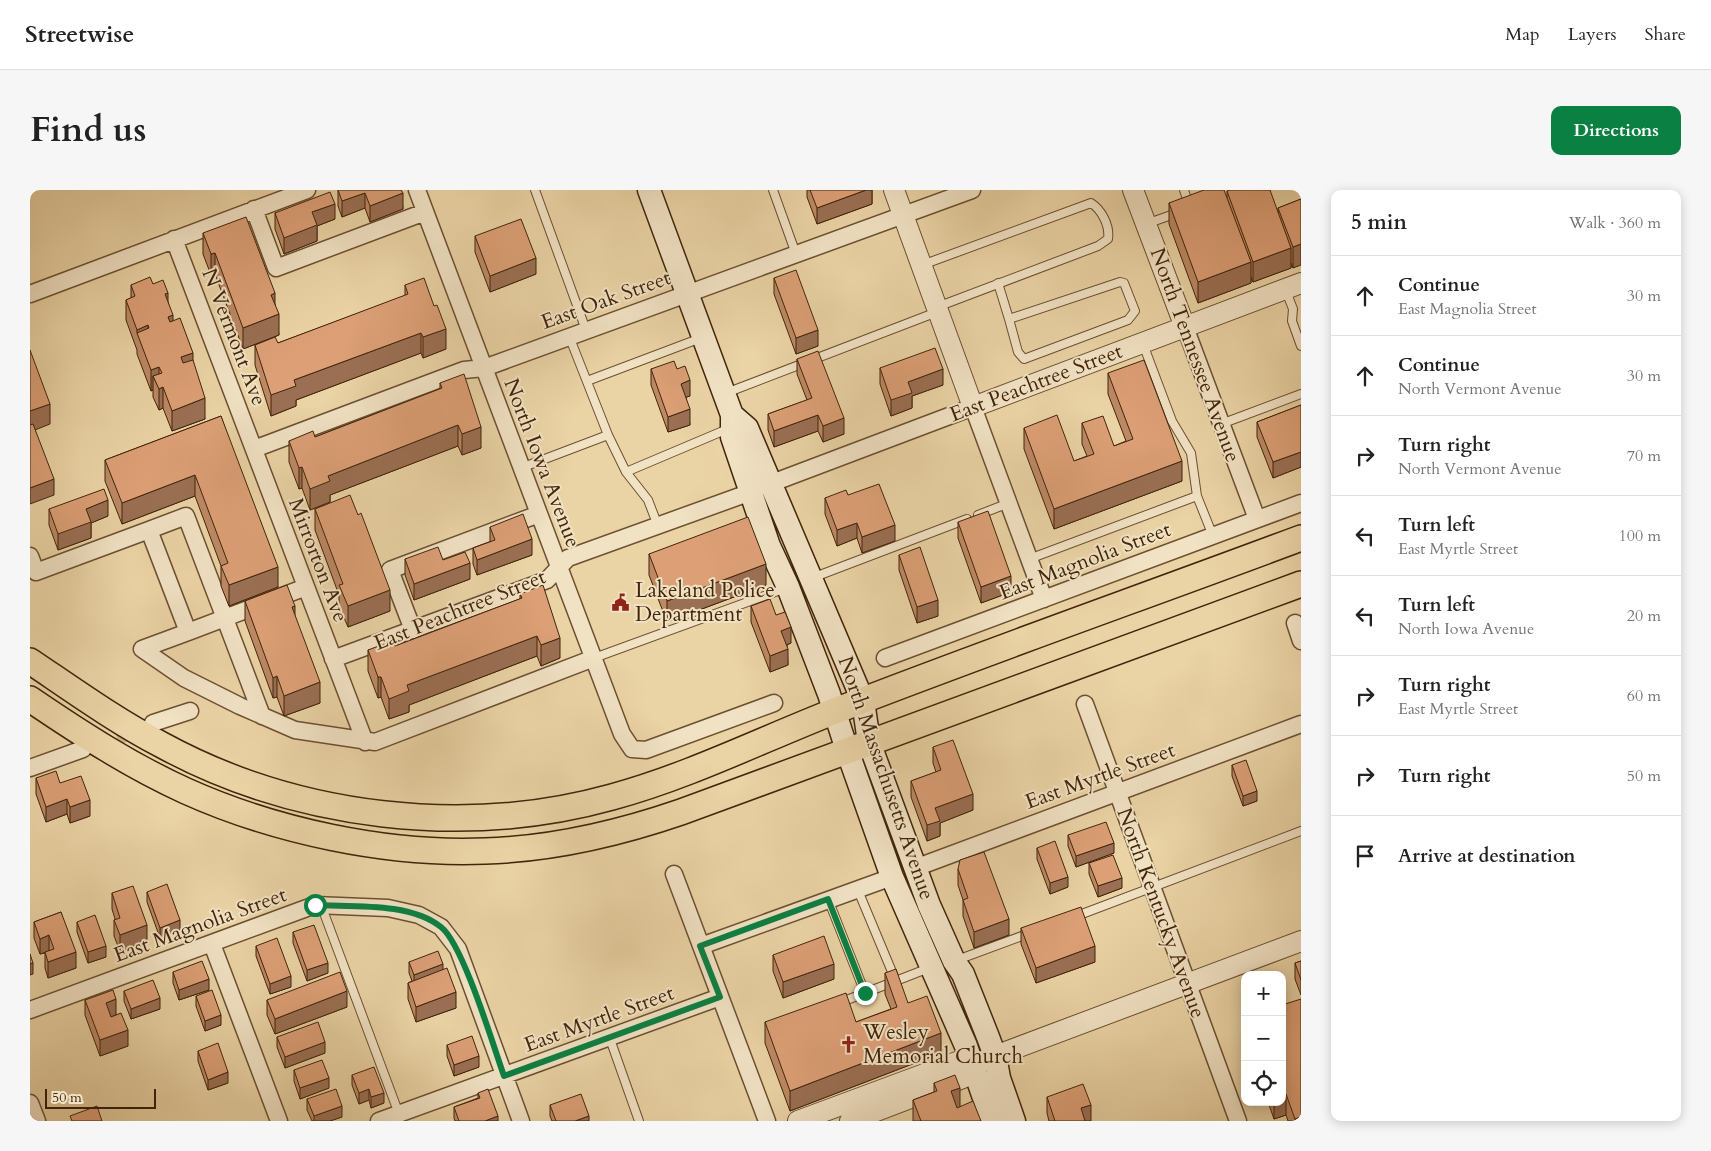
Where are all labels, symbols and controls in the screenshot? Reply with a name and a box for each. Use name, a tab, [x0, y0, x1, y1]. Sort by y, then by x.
text: Streetwise	[25, 18, 134, 51]
text: Map	[1505, 22, 1540, 47]
text: Layers	[1568, 22, 1617, 47]
text: Share	[1645, 22, 1686, 47]
text: Find us	[30, 106, 146, 154]
button: Directions	[1551, 106, 1681, 155]
text: 5 min	[1351, 208, 1407, 237]
text: Walk · 360 m	[1569, 212, 1661, 234]
street label: North Tennessee Avenue	[1143, 244, 1247, 466]
street label: East Oak Street	[537, 263, 675, 337]
street label: N Vermont Ave	[195, 264, 273, 410]
text: Continue	[1398, 272, 1480, 298]
icon: ahead	[1351, 282, 1379, 310]
text: 30 m	[1627, 285, 1661, 307]
text: East Magnolia Street	[1398, 298, 1536, 320]
street label: East Peachtree Street	[945, 337, 1127, 429]
text: Continue	[1398, 352, 1480, 378]
icon: ahead	[1351, 362, 1379, 390]
text: 30 m	[1627, 365, 1661, 387]
street label: North Iowa Avenue	[496, 374, 588, 552]
text: North Vermont Avenue	[1398, 378, 1562, 400]
text: Turn right	[1398, 432, 1490, 458]
icon: right	[1351, 442, 1379, 470]
text: 70 m	[1627, 445, 1661, 467]
text: North Vermont Avenue	[1398, 458, 1562, 480]
street label: Mirrorton Ave	[281, 494, 355, 626]
text: Turn left	[1398, 512, 1475, 538]
street label: East Magnolia Street	[995, 515, 1175, 607]
icon: left	[1351, 522, 1379, 550]
text: 100 m	[1619, 525, 1661, 547]
text: East Myrtle Street	[1398, 538, 1518, 560]
street label: East Peachtree Street	[370, 562, 551, 658]
place label: Lakeland Police Department	[635, 576, 775, 629]
public building icon: Lakeland Police Department	[611, 592, 631, 612]
text: Turn left	[1398, 592, 1475, 618]
icon: left	[1351, 602, 1379, 630]
text: 20 m	[1627, 605, 1661, 627]
text: North Iowa Avenue	[1398, 618, 1534, 640]
street label: North Massachusetts Avenue	[831, 652, 941, 904]
text: Turn right	[1398, 672, 1490, 698]
icon: right	[1351, 682, 1379, 710]
text: 60 m	[1627, 685, 1661, 707]
text: East Myrtle Street	[1398, 698, 1518, 720]
street label: East Myrtle Street	[1021, 735, 1179, 817]
icon: right	[1351, 762, 1379, 790]
text: Turn right	[1398, 763, 1490, 789]
text: 50 m	[1627, 765, 1661, 787]
street label: North Kentucky Avenue	[1109, 804, 1213, 1022]
icon: arrive	[1351, 842, 1379, 870]
text: Arrive at destination	[1398, 843, 1575, 869]
street label: East Magnolia Street	[110, 880, 291, 970]
route start	[304, 894, 327, 917]
map controls	[1241, 971, 1286, 1106]
button: +	[1241, 971, 1286, 1016]
street label: East Myrtle Street	[520, 978, 678, 1060]
route end	[854, 982, 877, 1005]
button: −	[1241, 1016, 1286, 1061]
place label: Wesley Memorial Church	[862, 1018, 1023, 1071]
church icon: Wesley Memorial Church	[839, 1034, 859, 1054]
button: locate	[1241, 1061, 1286, 1106]
scale bar	[45, 1086, 156, 1109]
text: 50 m	[52, 1088, 82, 1107]

